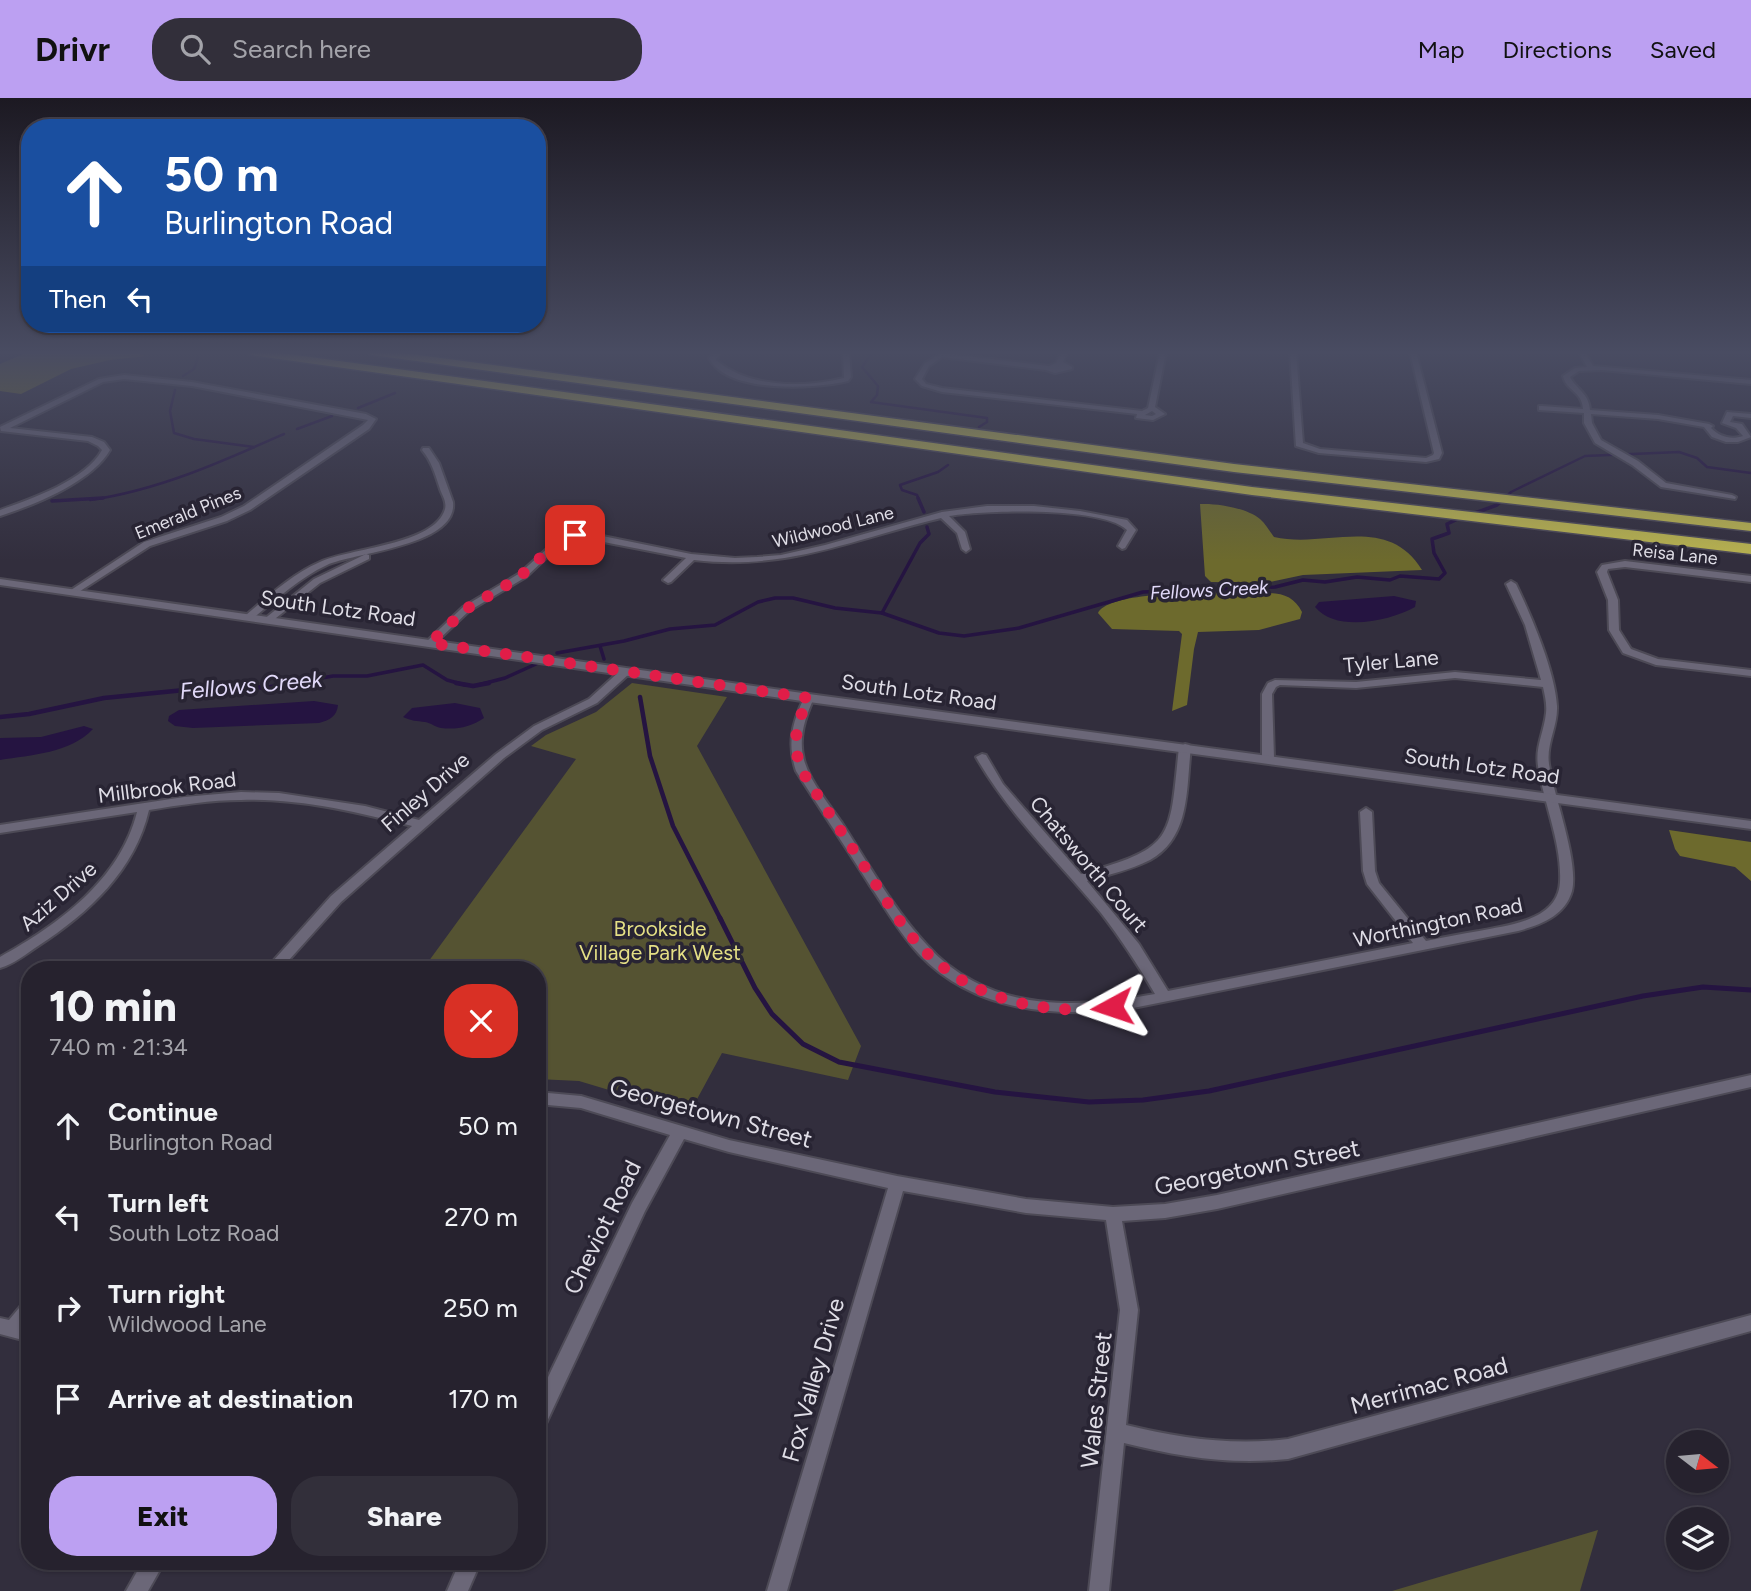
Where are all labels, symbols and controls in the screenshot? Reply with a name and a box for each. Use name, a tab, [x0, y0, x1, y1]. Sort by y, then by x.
search box	[152, 18, 642, 81]
text: Drivr	[35, 30, 110, 69]
icon: search	[176, 30, 214, 68]
text: Search here	[232, 33, 371, 65]
text: Map	[1418, 35, 1464, 64]
text: Directions	[1502, 35, 1612, 64]
text: Saved	[1650, 35, 1716, 64]
text: 50 m	[164, 144, 279, 203]
icon: ahead	[49, 147, 140, 238]
text: Burlington Road	[164, 204, 393, 242]
icon: left	[121, 280, 159, 318]
text: Then	[49, 283, 107, 315]
street label: Emerald Pines	[132, 482, 244, 544]
street label: Wildwood Lane	[770, 501, 896, 553]
pin	[545, 505, 605, 565]
icon: arrive	[556, 516, 594, 554]
street label: Reisa Lane	[1631, 539, 1719, 569]
water label: Fellows Creek	[1149, 575, 1270, 605]
street label: South Lotz Road	[259, 585, 417, 631]
street label: Tyler Lane	[1342, 644, 1440, 678]
water label: Fellows Creek	[178, 665, 325, 705]
street label: South Lotz Road	[840, 669, 998, 715]
street label: South Lotz Road	[1403, 743, 1561, 789]
street label: Finley Drive	[376, 747, 474, 837]
street label: Millbrook Road	[96, 766, 238, 808]
street label: Chatsworth Court	[1025, 791, 1153, 937]
street label: Aziz Drive	[15, 856, 101, 936]
street label: Worthington Road	[1351, 892, 1525, 952]
park label: Brookside Village Park West	[579, 916, 741, 965]
position arrow	[1075, 970, 1149, 1044]
text: 10 min	[49, 981, 177, 1032]
button: close	[444, 984, 518, 1058]
text: 740 m · 21:34	[49, 1033, 188, 1061]
street label: Georgetown Street	[607, 1072, 815, 1154]
text: Continue	[108, 1096, 218, 1128]
icon: ahead	[49, 1107, 87, 1145]
text: 50 m	[458, 1110, 518, 1142]
text: Burlington Road	[108, 1128, 273, 1156]
street label: Georgetown Street	[1152, 1133, 1362, 1201]
street label: Cheviot Road	[557, 1155, 647, 1299]
text: Turn left	[108, 1187, 209, 1219]
icon: left	[49, 1198, 87, 1236]
text: 270 m	[444, 1201, 518, 1233]
text: South Lotz Road	[108, 1219, 279, 1247]
text: Turn right	[108, 1278, 225, 1310]
icon: right	[49, 1289, 87, 1327]
text: 250 m	[443, 1292, 518, 1324]
street label: Fox Valley Drive	[776, 1295, 850, 1465]
text: Wildwood Lane	[108, 1310, 267, 1338]
street label: Wales Street	[1074, 1330, 1118, 1470]
street label: Merrimac Road	[1347, 1350, 1511, 1420]
icon: arrive	[49, 1380, 87, 1418]
text: Arrive at destination	[108, 1383, 353, 1415]
text: 170 m	[448, 1383, 518, 1415]
north arrow	[1666, 1430, 1729, 1493]
map controls	[1666, 1430, 1729, 1570]
button: Exit	[49, 1476, 277, 1556]
button: Share	[291, 1476, 518, 1556]
button: layers	[1666, 1507, 1729, 1570]

